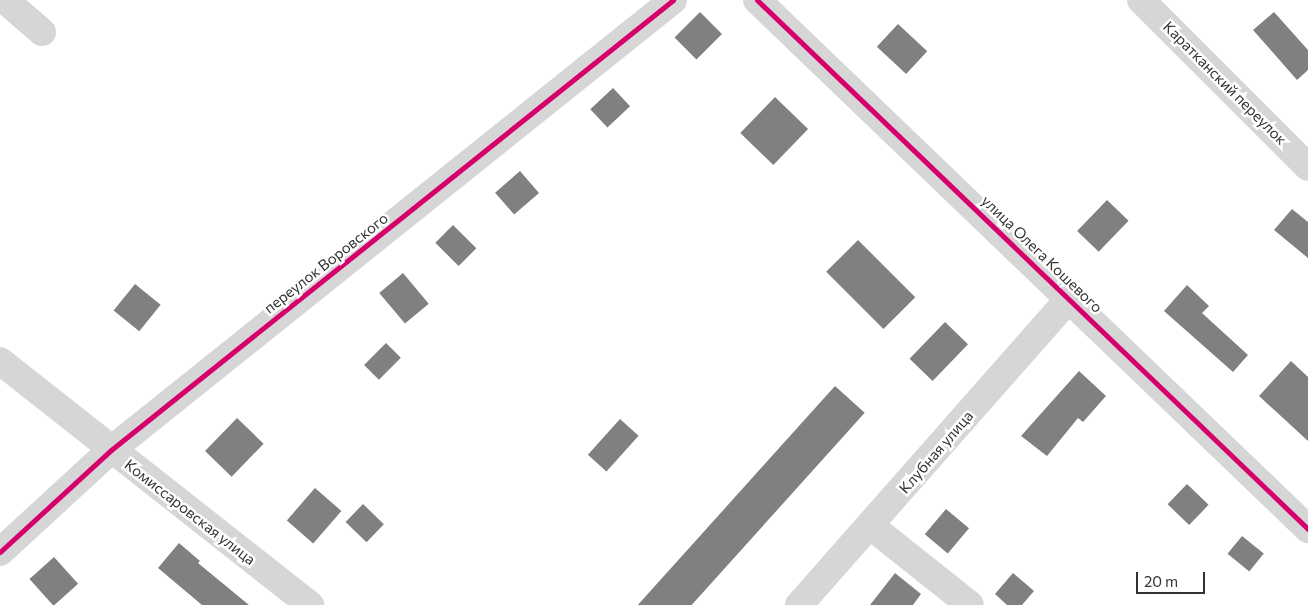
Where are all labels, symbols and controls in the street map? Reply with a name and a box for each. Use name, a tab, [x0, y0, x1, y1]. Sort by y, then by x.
street label: Каратканский переулок	[1160, 18, 1290, 148]
street label: улица Олега Кошевого	[978, 192, 1106, 316]
street label: переулок Воровского	[260, 209, 392, 317]
street label: Клубная улица	[895, 407, 977, 497]
street label: Комиссаровская улица	[121, 455, 259, 569]
scale bar	[1138, 562, 1207, 594]
text: 20 m	[1144, 572, 1178, 590]

